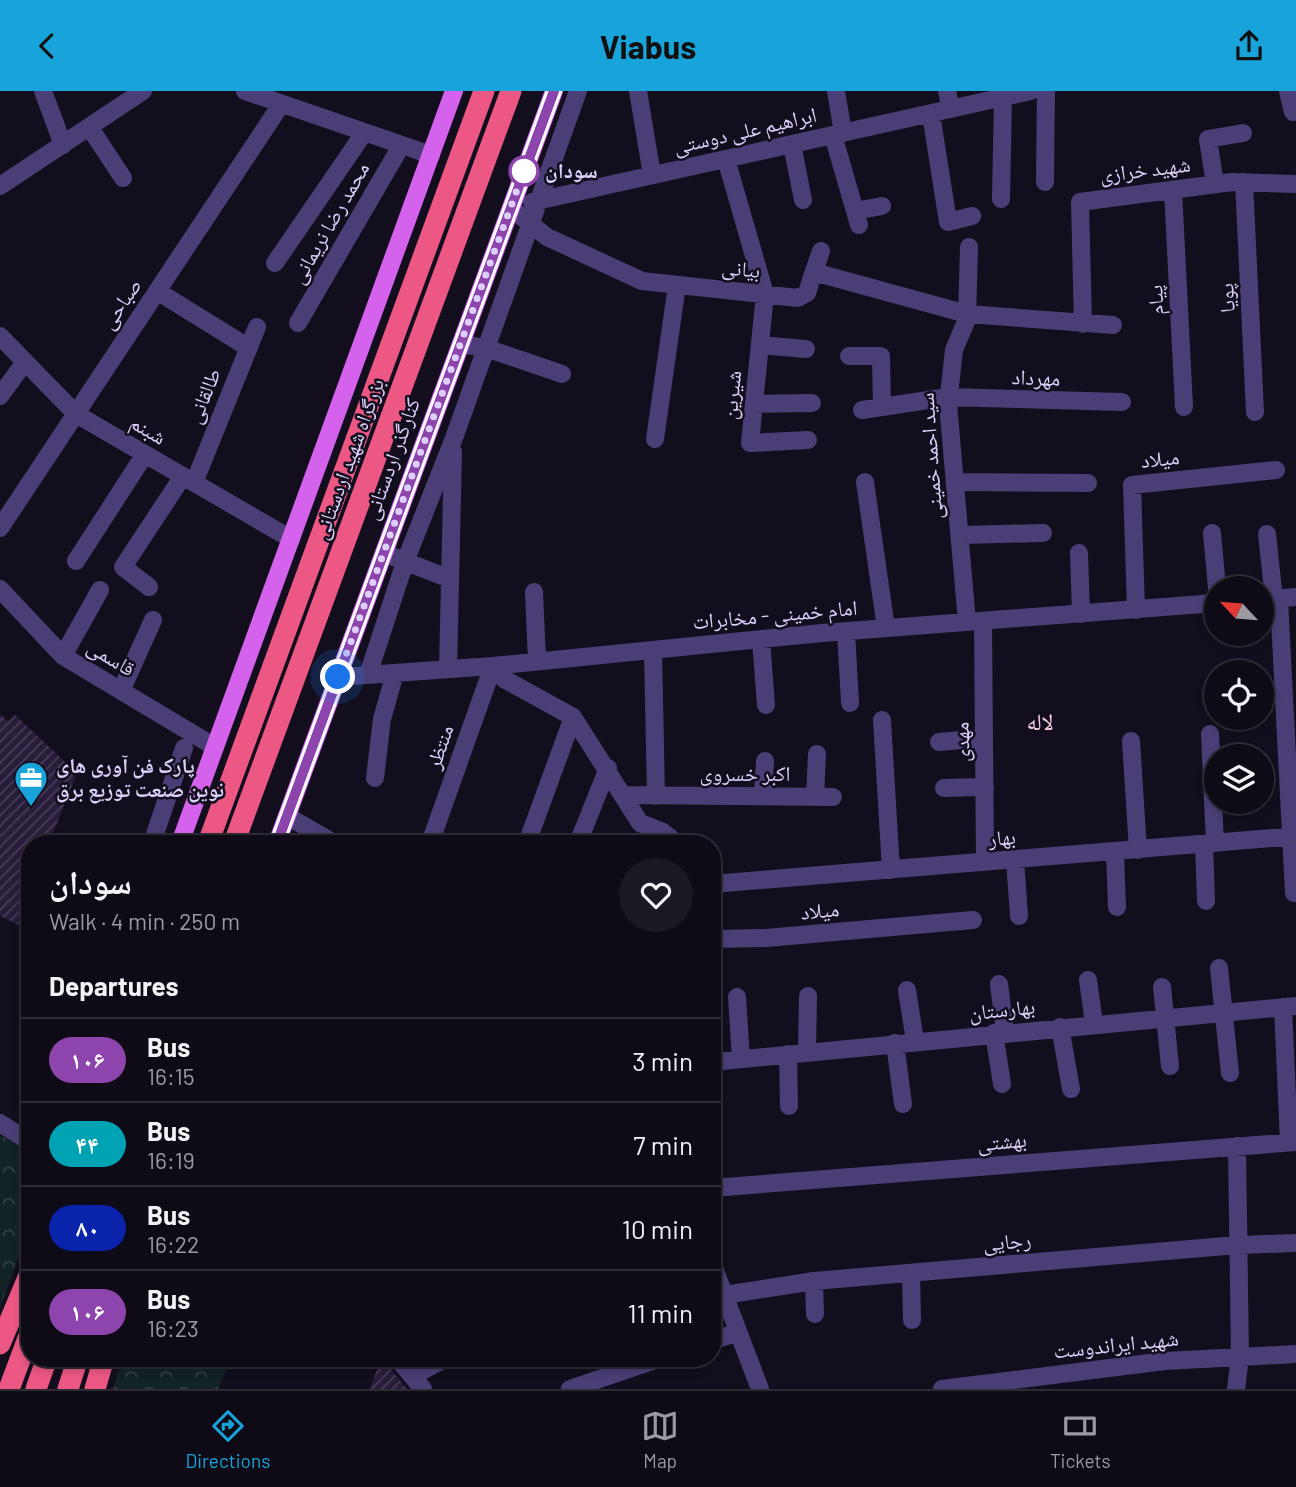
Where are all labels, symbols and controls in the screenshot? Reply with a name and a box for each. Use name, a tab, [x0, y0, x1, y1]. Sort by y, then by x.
icon: back	[28, 27, 66, 65]
text: Viabus	[600, 27, 696, 65]
icon: share	[1230, 27, 1268, 65]
street label: ابراهیم علی دوستی	[670, 101, 820, 161]
street label: شهید خرازی	[1098, 151, 1192, 187]
marker: سودان	[509, 156, 539, 186]
street label: محمد رضا نریمانی	[284, 157, 375, 288]
place label: سودان	[545, 157, 598, 183]
street label: بیانی	[720, 253, 762, 284]
street label: صباحی	[94, 273, 147, 334]
street label: پویا	[1212, 283, 1240, 313]
street label: پیام	[1141, 284, 1171, 316]
street label: مهرداد	[1011, 363, 1061, 391]
street label: طالقانی	[180, 364, 227, 427]
street label: شیرین	[715, 369, 748, 421]
street label: بزرگراه شهید اردستانی	[307, 375, 390, 543]
street label: سید احمد خمینی	[913, 392, 948, 520]
street label: کنارگذر اردستانی	[357, 394, 426, 524]
street label: شبنم	[125, 409, 171, 451]
street label: میلاد	[1139, 443, 1180, 472]
north arrow	[1204, 576, 1274, 646]
map controls	[1204, 576, 1274, 814]
street label: امام خمینی - مخابرات	[691, 594, 859, 636]
street label: قاسمی	[82, 633, 140, 682]
your location	[320, 659, 355, 694]
button: locate	[1204, 660, 1274, 730]
district label: لاله	[1026, 707, 1054, 735]
street label: منتظر	[419, 721, 458, 773]
street label: مهدی	[948, 722, 974, 762]
button: layers	[1204, 744, 1274, 814]
place label: پارک فن آوری های نوین صنعت توزیع برق	[56, 752, 224, 804]
office icon: پارک فن آوری های نوین صنعت توزیع برق	[12, 759, 50, 808]
street label: اکبر خسروی	[699, 760, 791, 786]
street label: بهار	[986, 823, 1017, 851]
button: heart	[619, 858, 693, 932]
text: سودان	[49, 861, 132, 901]
street label: میلاد	[800, 895, 840, 924]
text: Walk · 4 min · 250 m	[49, 907, 240, 935]
text: Departures	[49, 970, 179, 1001]
street label: بهارستان	[968, 993, 1036, 1025]
text: Bus	[147, 1031, 190, 1062]
text: ۱۰۶	[70, 1045, 105, 1074]
text: 3 min	[632, 1045, 693, 1076]
text: 16:15	[147, 1062, 195, 1090]
text: Bus	[147, 1115, 190, 1146]
street label: بهشتی	[976, 1126, 1028, 1157]
text: ۴۴	[76, 1129, 99, 1158]
text: 7 min	[633, 1129, 693, 1160]
text: 16:19	[147, 1146, 195, 1174]
text: Bus	[147, 1199, 190, 1230]
text: ۸۰	[76, 1213, 99, 1242]
text: 10 min	[622, 1213, 693, 1244]
street label: رجایی	[982, 1226, 1032, 1257]
text: 16:22	[147, 1230, 199, 1258]
text: Bus	[147, 1283, 190, 1314]
text: ۱۰۶	[70, 1297, 105, 1326]
text: 11 min	[627, 1297, 693, 1328]
text: 16:23	[147, 1314, 199, 1342]
street label: شهید ایراندوست	[1052, 1325, 1180, 1364]
tab: Directions	[185, 1407, 270, 1472]
tab: Map	[641, 1407, 679, 1472]
tab: Tickets	[1050, 1407, 1111, 1472]

